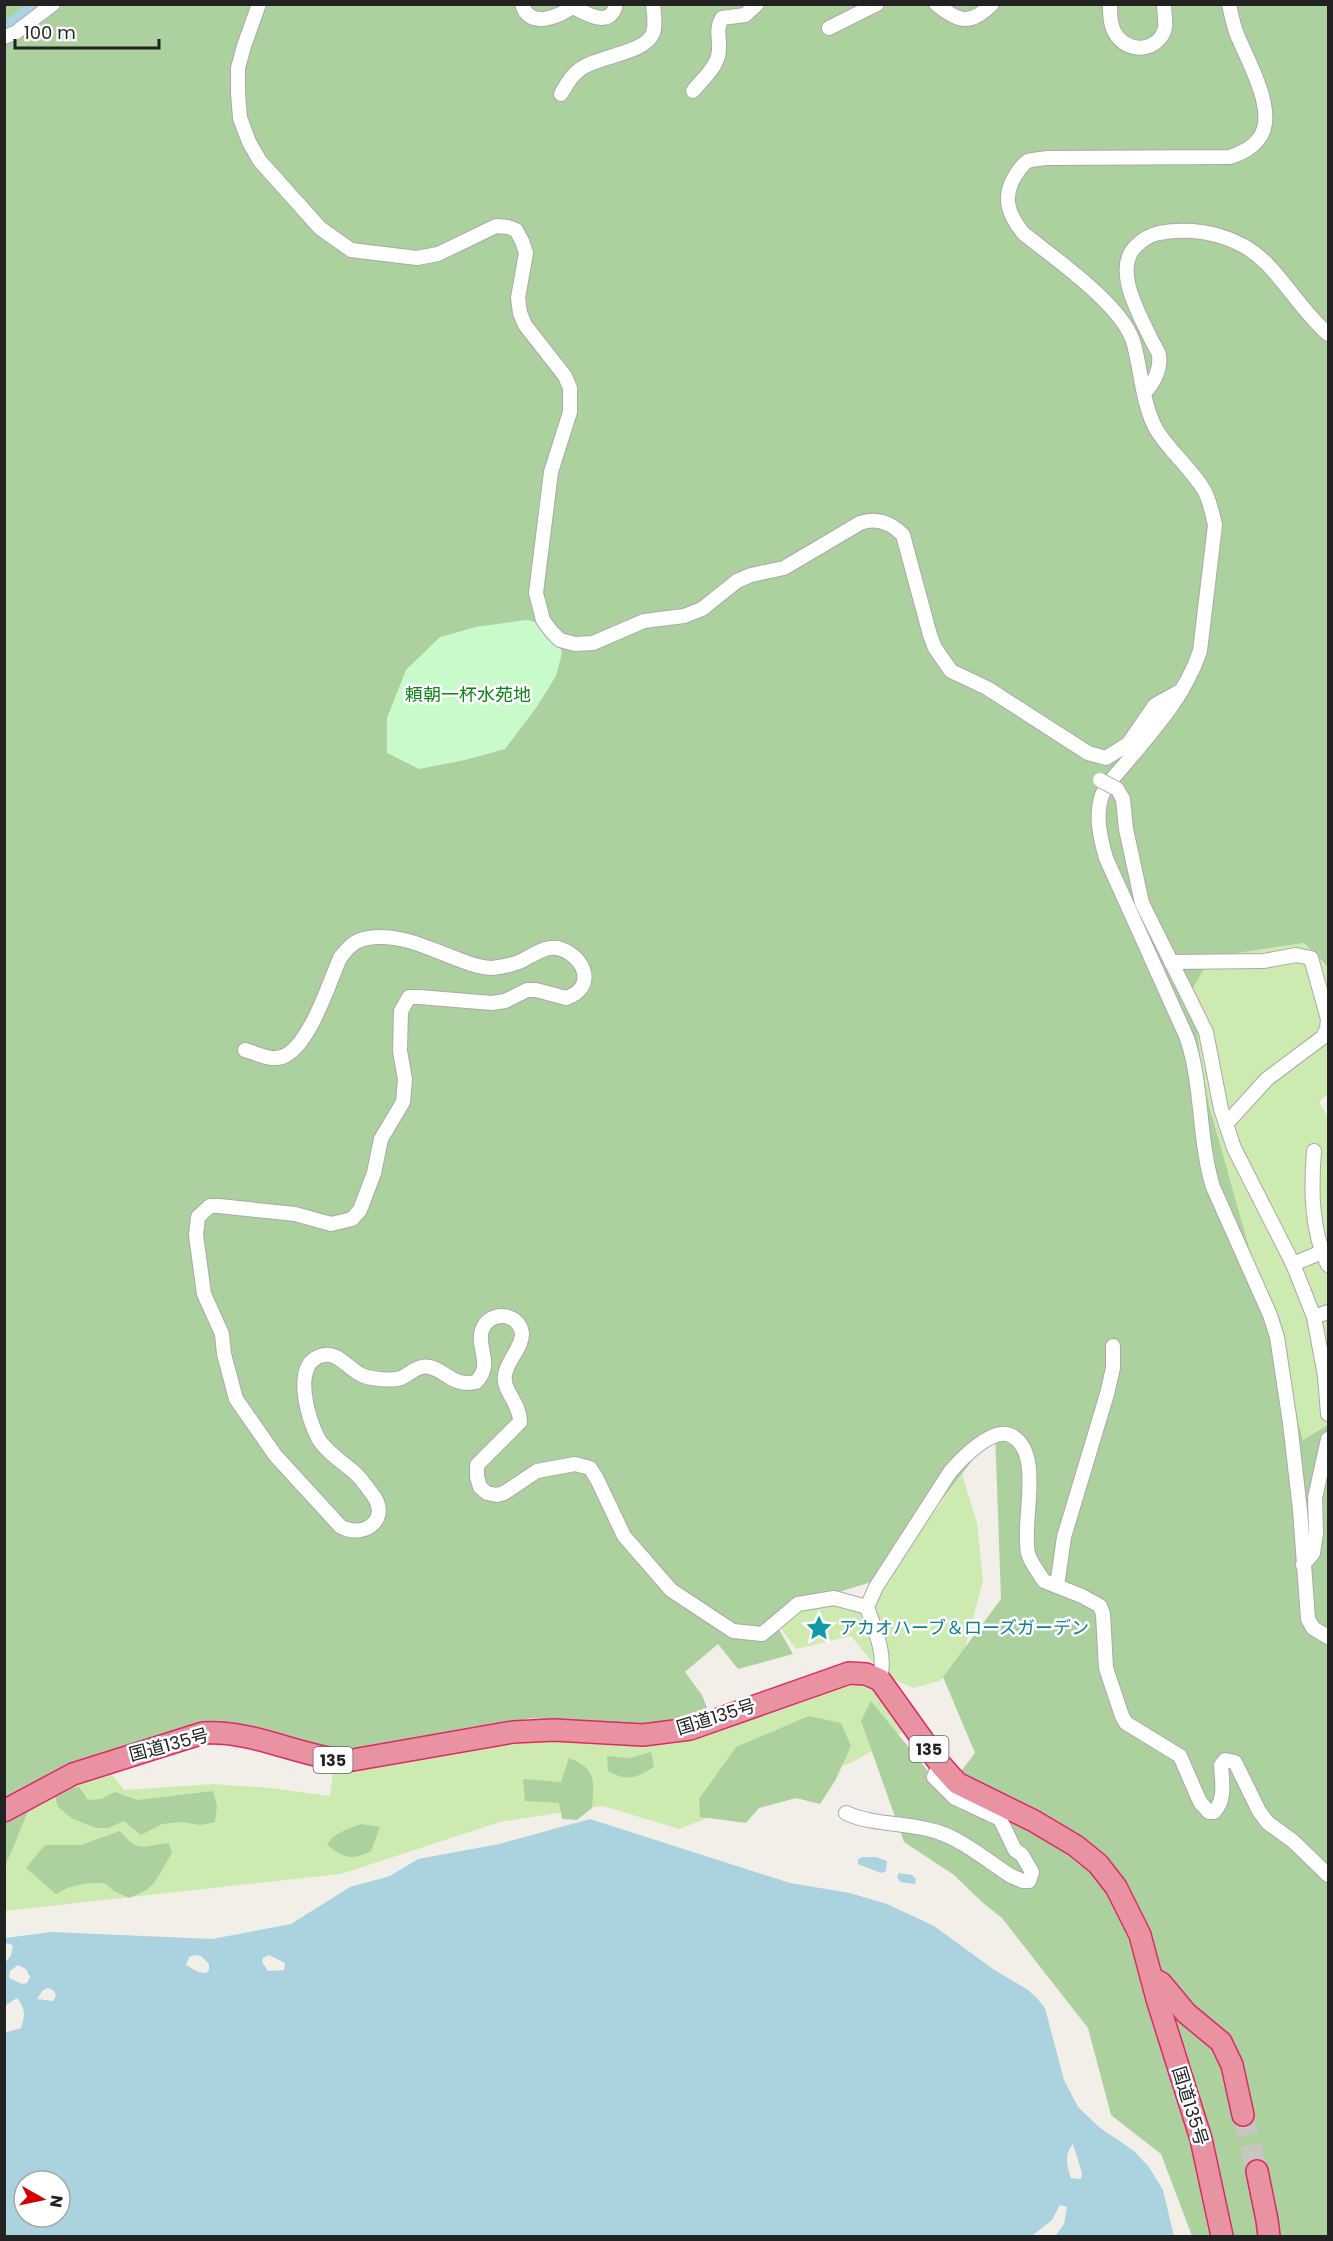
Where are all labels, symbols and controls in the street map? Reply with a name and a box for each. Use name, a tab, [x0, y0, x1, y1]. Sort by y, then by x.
scale bar	[15, 12, 159, 50]
text: 100 m	[24, 20, 76, 45]
park label: 頼朝一杯水苑地	[405, 682, 531, 707]
place icon: アカオハーブ＆ローズガーデン	[804, 1613, 834, 1643]
place label: アカオハーブ＆ローズガーデン	[839, 1615, 1089, 1640]
street label: 国道135号	[673, 1693, 759, 1740]
street label: 国道135号	[126, 1722, 212, 1767]
road number: 135	[910, 1736, 948, 1762]
road number: 135	[314, 1747, 352, 1773]
street label: 国道135号	[1167, 2063, 1214, 2149]
north arrow	[12, 2169, 72, 2229]
text: N	[44, 2194, 69, 2209]

